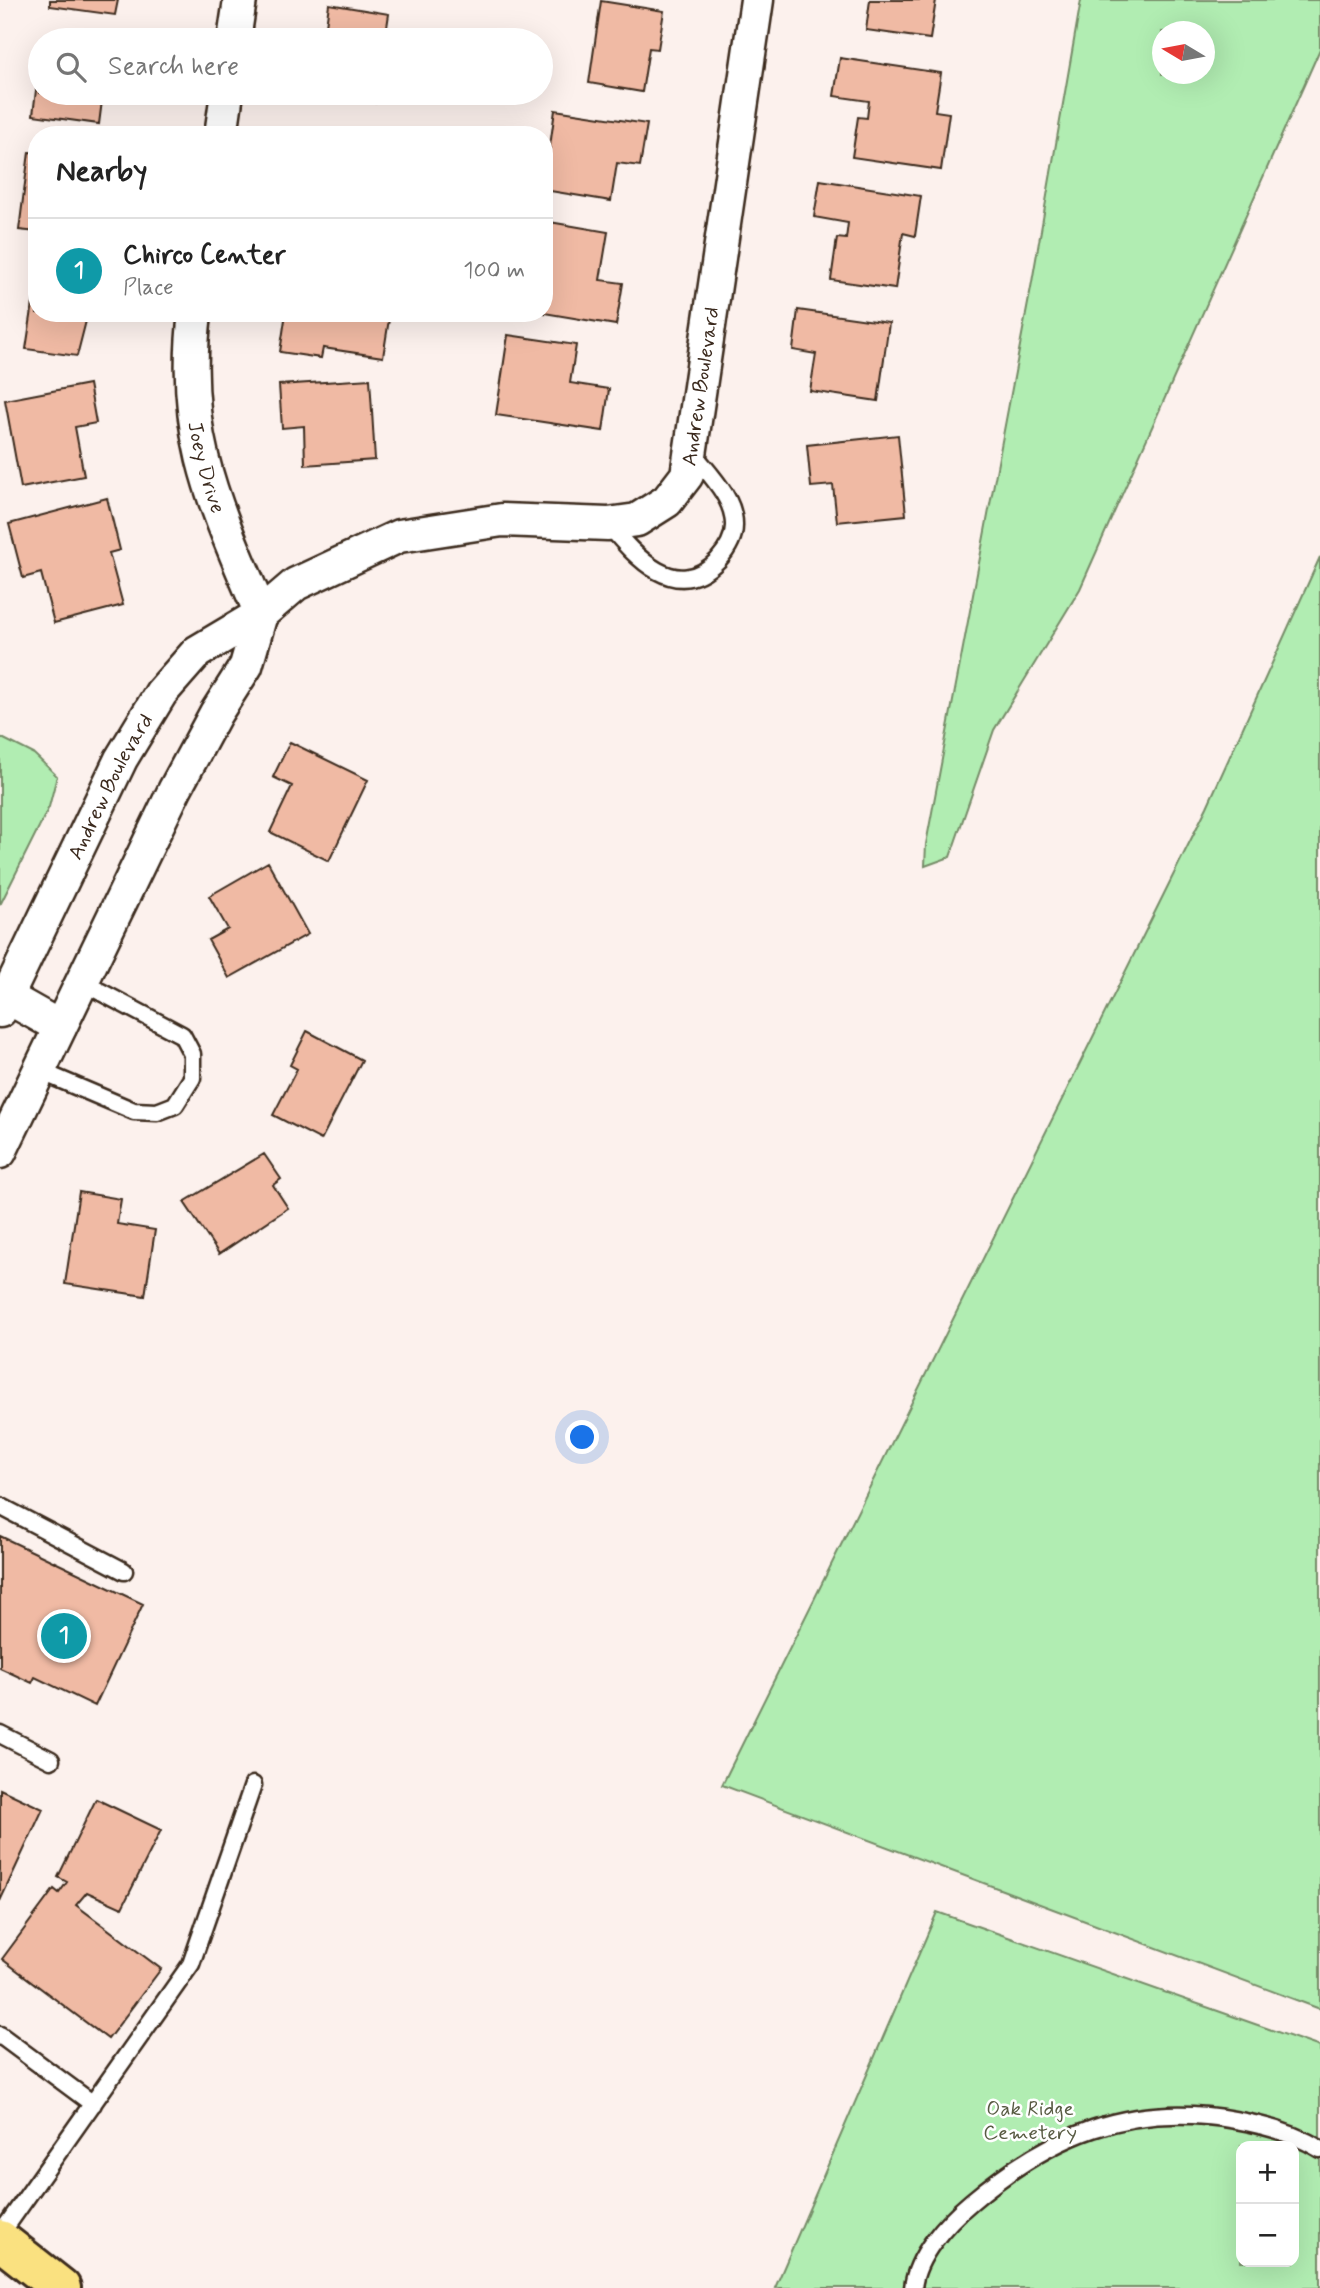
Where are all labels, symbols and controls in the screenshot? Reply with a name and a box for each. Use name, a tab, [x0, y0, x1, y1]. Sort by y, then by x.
north arrow	[1152, 21, 1215, 84]
search box	[28, 28, 553, 105]
icon: search	[52, 48, 90, 86]
text: Search here	[108, 50, 239, 84]
text: Nearby	[56, 152, 147, 191]
text: Chirco Center	[123, 239, 285, 273]
text: 1	[74, 256, 84, 286]
text: 100 m	[463, 256, 525, 286]
text: Place	[123, 273, 174, 303]
street label: Andrew Boulevard	[675, 305, 727, 468]
street label: Joey Drive	[180, 420, 231, 517]
street label: Andrew Boulevard	[62, 709, 160, 865]
your location	[565, 1420, 599, 1454]
pin: 1	[41, 1610, 87, 1662]
park label: Oak Ridge Cemetery	[983, 2095, 1077, 2147]
map controls	[1236, 2141, 1299, 2267]
button: +	[1236, 2141, 1299, 2204]
button: −	[1236, 2204, 1299, 2267]

